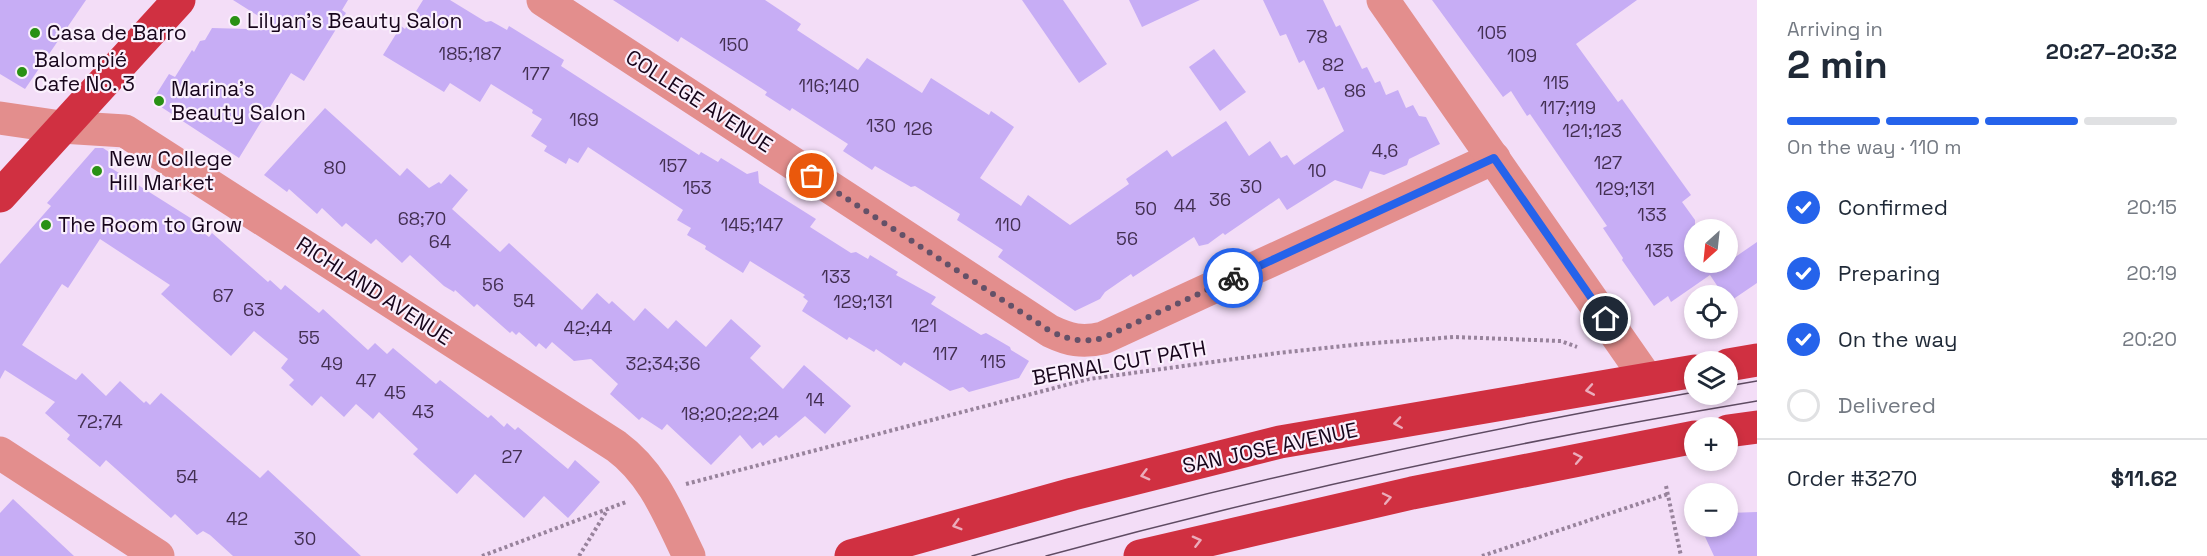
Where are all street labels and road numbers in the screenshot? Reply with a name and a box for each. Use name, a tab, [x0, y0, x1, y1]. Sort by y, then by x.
street label: COLLEGE AVENUE	[621, 43, 778, 158]
street label: RICHLAND AVENUE	[291, 230, 457, 351]
street label: BERNAL CUT PATH	[1030, 334, 1208, 391]
street label: SAN JOSE AVENUE	[1180, 416, 1360, 479]

